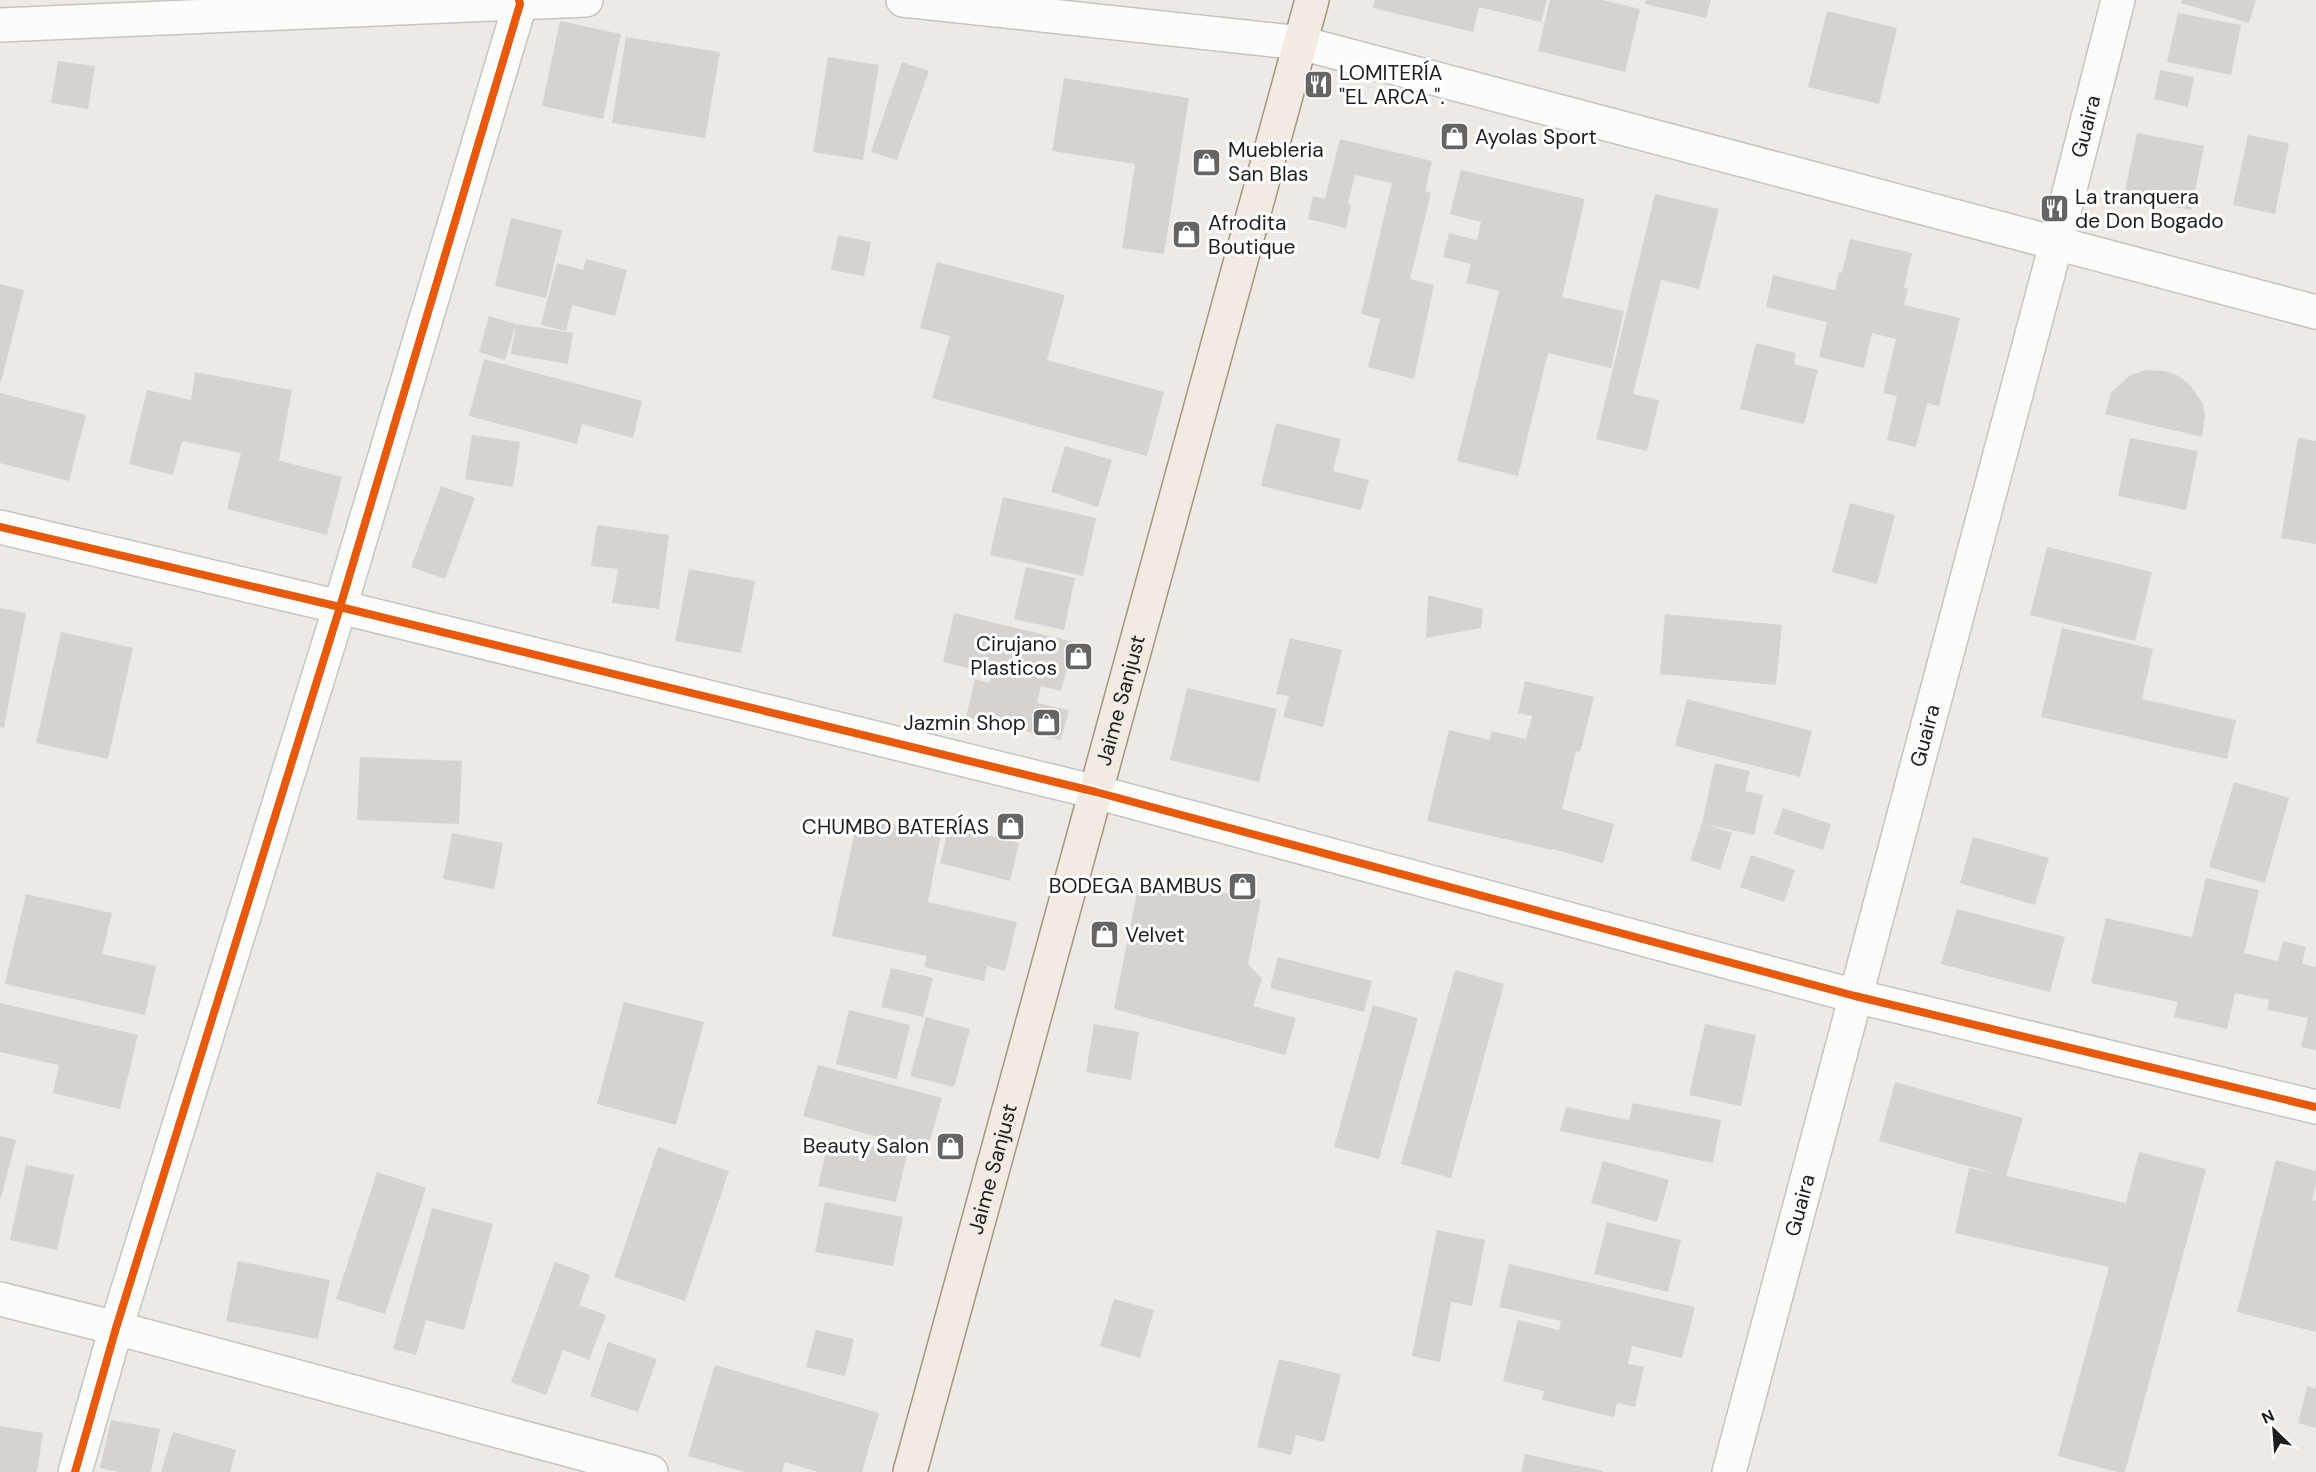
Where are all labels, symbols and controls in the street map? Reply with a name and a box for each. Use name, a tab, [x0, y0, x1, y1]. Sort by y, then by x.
place label: LOMITERÍA "EL ARCA ".	[1339, 59, 1445, 111]
restaurant icon: LOMITERÍA "EL ARCA ".	[1302, 69, 1334, 101]
street label: Guaira	[2064, 92, 2107, 161]
shop icon: Ayolas Sport	[1438, 121, 1470, 153]
place label: Ayolas Sport	[1475, 123, 1597, 151]
place label: Muebleria San Blas	[1228, 136, 1324, 188]
shop icon: Muebleria San Blas	[1191, 146, 1223, 178]
place label: La tranquera de Don Bogado	[2075, 183, 2224, 235]
restaurant icon: La tranquera de Don Bogado	[2038, 193, 2070, 225]
place label: Afrodita Boutique	[1208, 209, 1296, 261]
shop icon: Afrodita Boutique	[1171, 219, 1203, 251]
place label: Cirujano Plasticos	[970, 630, 1057, 682]
street label: Jaime Sanjust	[1090, 632, 1152, 769]
shop icon: Cirujano Plasticos	[1062, 640, 1094, 672]
street label: Guaira	[1903, 701, 1947, 770]
shop icon: Jazmin Shop	[1031, 707, 1063, 739]
place label: Jazmin Shop	[903, 709, 1026, 737]
shop icon: CHUMBO BATERÍAS	[994, 811, 1026, 843]
place label: CHUMBO BATERÍAS	[802, 813, 989, 841]
shop icon: BODEGA BAMBUS	[1227, 870, 1259, 902]
place label: BODEGA BAMBUS	[1049, 872, 1222, 900]
shop icon: Velvet	[1088, 919, 1120, 951]
place label: Velvet	[1125, 921, 1185, 949]
street label: Jaime Sanjust	[962, 1101, 1024, 1238]
shop icon: Beauty Salon	[934, 1130, 966, 1162]
place label: Beauty Salon	[803, 1132, 929, 1160]
street label: Guaira	[1778, 1171, 1822, 1240]
north arrow	[2244, 1400, 2304, 1460]
text: N	[2258, 1405, 2278, 1429]

